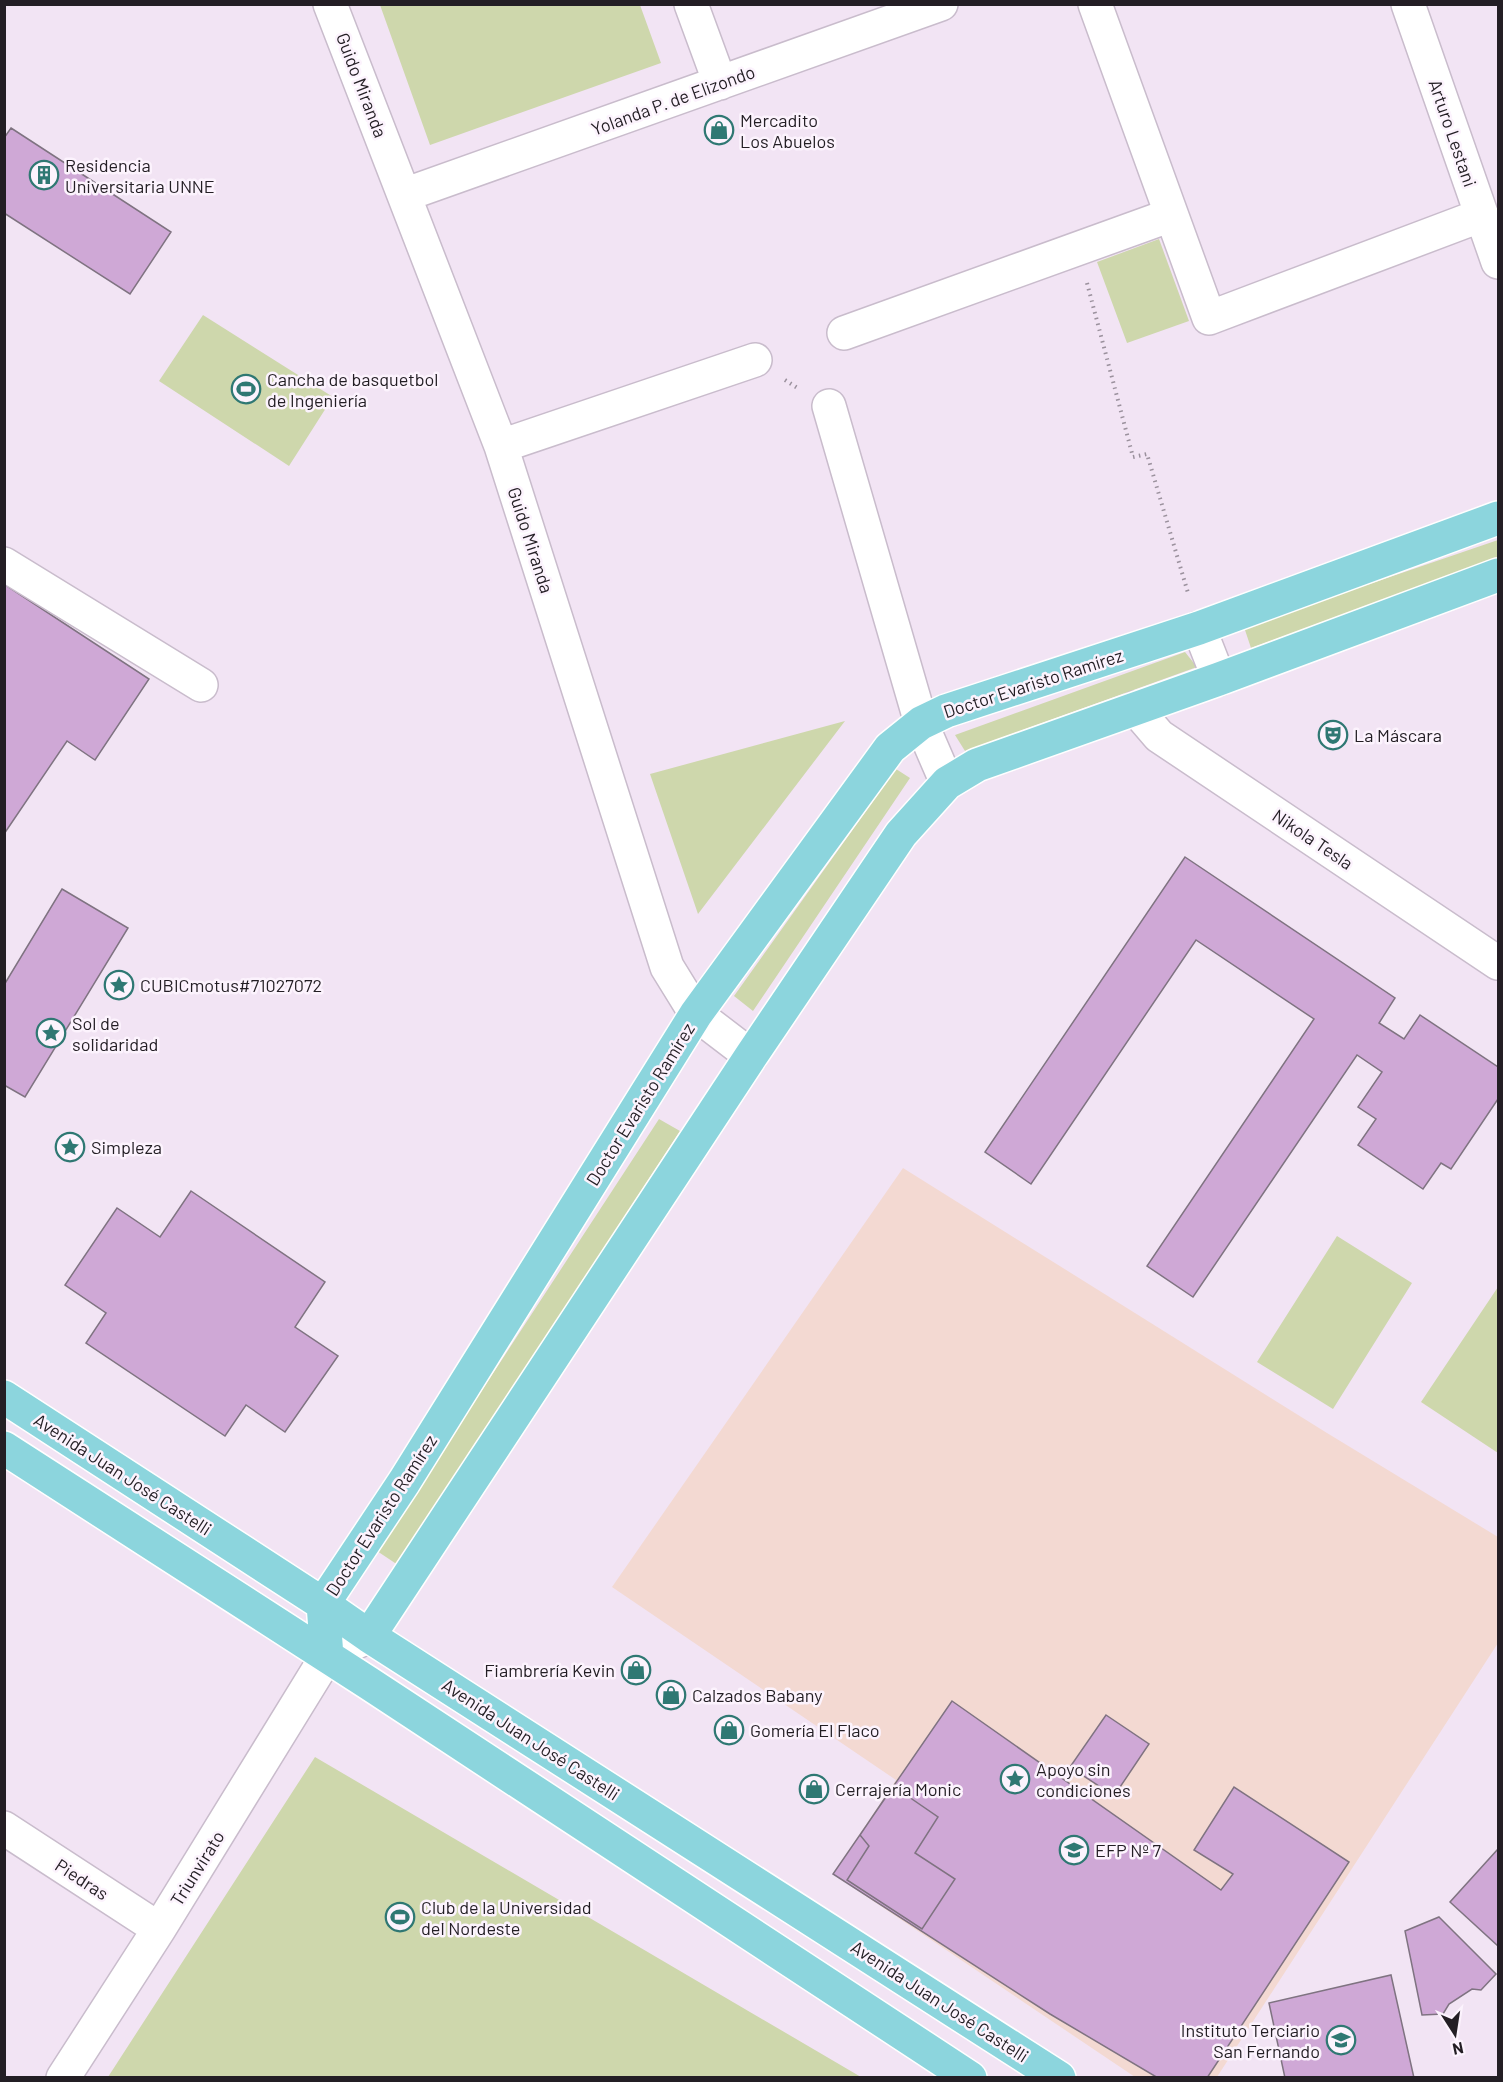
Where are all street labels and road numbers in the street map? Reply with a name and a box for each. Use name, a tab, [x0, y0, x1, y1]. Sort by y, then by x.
street label: Guido Miranda	[332, 30, 392, 140]
street label: Yolanda P. de Elizondo	[588, 60, 758, 140]
street label: Arturo Lestani	[1424, 76, 1482, 190]
street label: Guido Miranda	[503, 484, 559, 596]
street label: Doctor Evaristo Ramírez	[940, 644, 1126, 722]
street label: Nikola Tesla	[1268, 804, 1358, 874]
street label: Doctor Evaristo Ramírez	[581, 1019, 699, 1189]
street label: Avenida Juan José Castelli	[30, 1408, 216, 1540]
street label: Doctor Evaristo Ramírez	[321, 1430, 441, 1600]
street label: Avenida Juan José Castelli	[438, 1673, 624, 1805]
street label: Triunvirato	[165, 1826, 229, 1910]
street label: Piedras	[51, 1854, 113, 1904]
street label: Avenida Juan José Castelli	[847, 1935, 1033, 2067]

